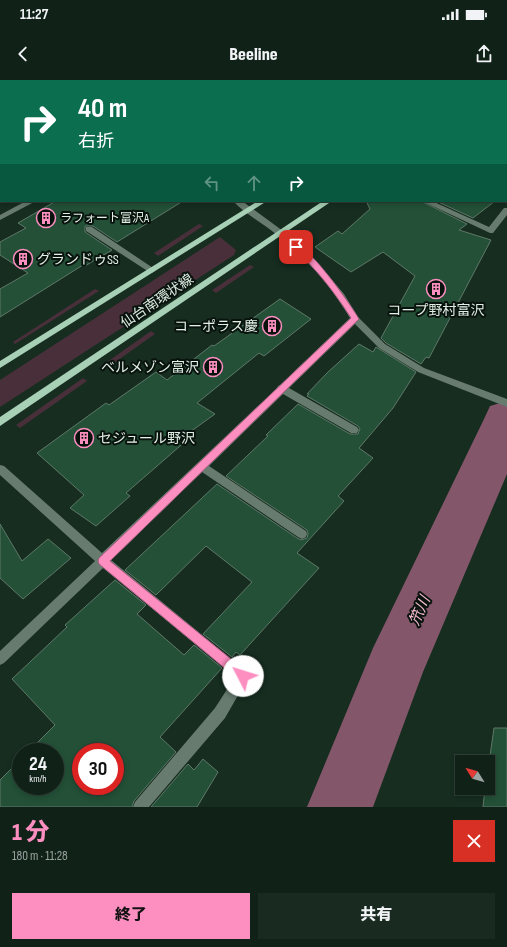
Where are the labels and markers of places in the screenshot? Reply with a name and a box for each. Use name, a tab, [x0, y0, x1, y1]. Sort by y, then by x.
building icon: ラフォート富沢A	[35, 207, 57, 229]
place label: ラフォート富沢A	[60, 211, 150, 226]
pin	[279, 230, 313, 264]
building icon: グランドゥSS	[12, 248, 34, 270]
place label: グランドゥSS	[37, 251, 119, 268]
building icon: コープ野村富沢	[425, 278, 447, 300]
place label: コープ野村富沢	[387, 302, 485, 319]
building icon: コーポラス慶	[261, 315, 283, 337]
place label: コーポラス慶	[174, 318, 258, 335]
building icon: ベルメゾン富沢	[202, 356, 224, 378]
place label: ベルメゾン富沢	[101, 359, 199, 376]
building icon: セジュール野沢	[73, 427, 95, 449]
place label: セジュール野沢	[98, 430, 195, 447]

